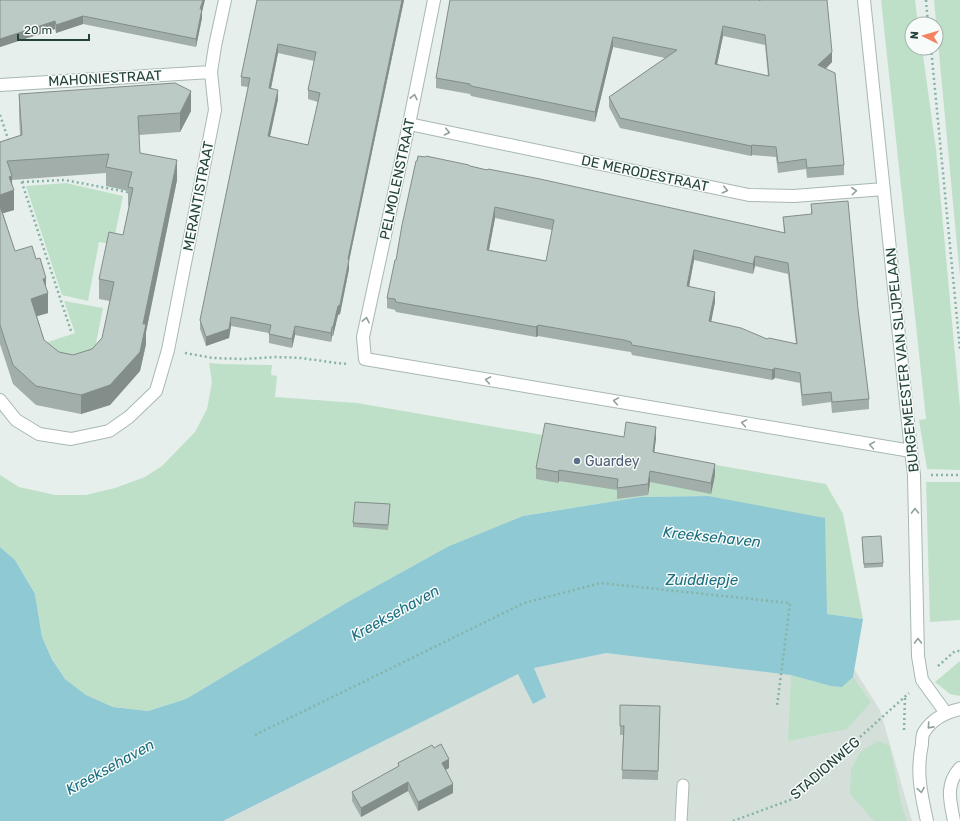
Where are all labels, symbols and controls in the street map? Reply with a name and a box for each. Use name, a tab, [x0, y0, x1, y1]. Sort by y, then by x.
scale bar	[18, 16, 89, 42]
north arrow	[904, 16, 944, 56]
text: 20 m	[24, 23, 52, 37]
text: N	[908, 31, 921, 40]
street label: MAHONIESTRAAT	[48, 67, 162, 90]
one-way arrow	[410, 94, 418, 101]
street label: PELMOLENSTRAAT	[376, 117, 419, 241]
one-way arrow	[444, 127, 450, 135]
street label: MERANTISTRAAT	[180, 140, 217, 252]
street label: DE MERODESTRAAT	[580, 152, 710, 195]
one-way arrow	[722, 185, 728, 193]
one-way arrow	[851, 187, 857, 196]
street label: BURGEMEESTER VAN SLIJPELAAN	[882, 247, 923, 473]
one-way arrow	[362, 317, 370, 324]
one-way arrow	[485, 376, 491, 384]
one-way arrow	[613, 397, 619, 406]
one-way arrow	[741, 419, 747, 428]
one-way arrow	[869, 441, 875, 449]
place label: Guardey	[585, 453, 640, 470]
marker: Guardey	[572, 456, 582, 466]
one-way arrow	[911, 508, 919, 514]
water label: Kreeksehaven	[662, 523, 762, 551]
water label: Zuiddiepje	[665, 571, 739, 589]
water label: Kreeksehaven	[348, 581, 442, 645]
one-way arrow	[914, 638, 922, 644]
one-way arrow	[927, 721, 934, 729]
street label: STADIONWEG	[787, 733, 864, 803]
water label: Kreeksehaven	[63, 735, 157, 799]
one-way arrow	[916, 787, 925, 794]

